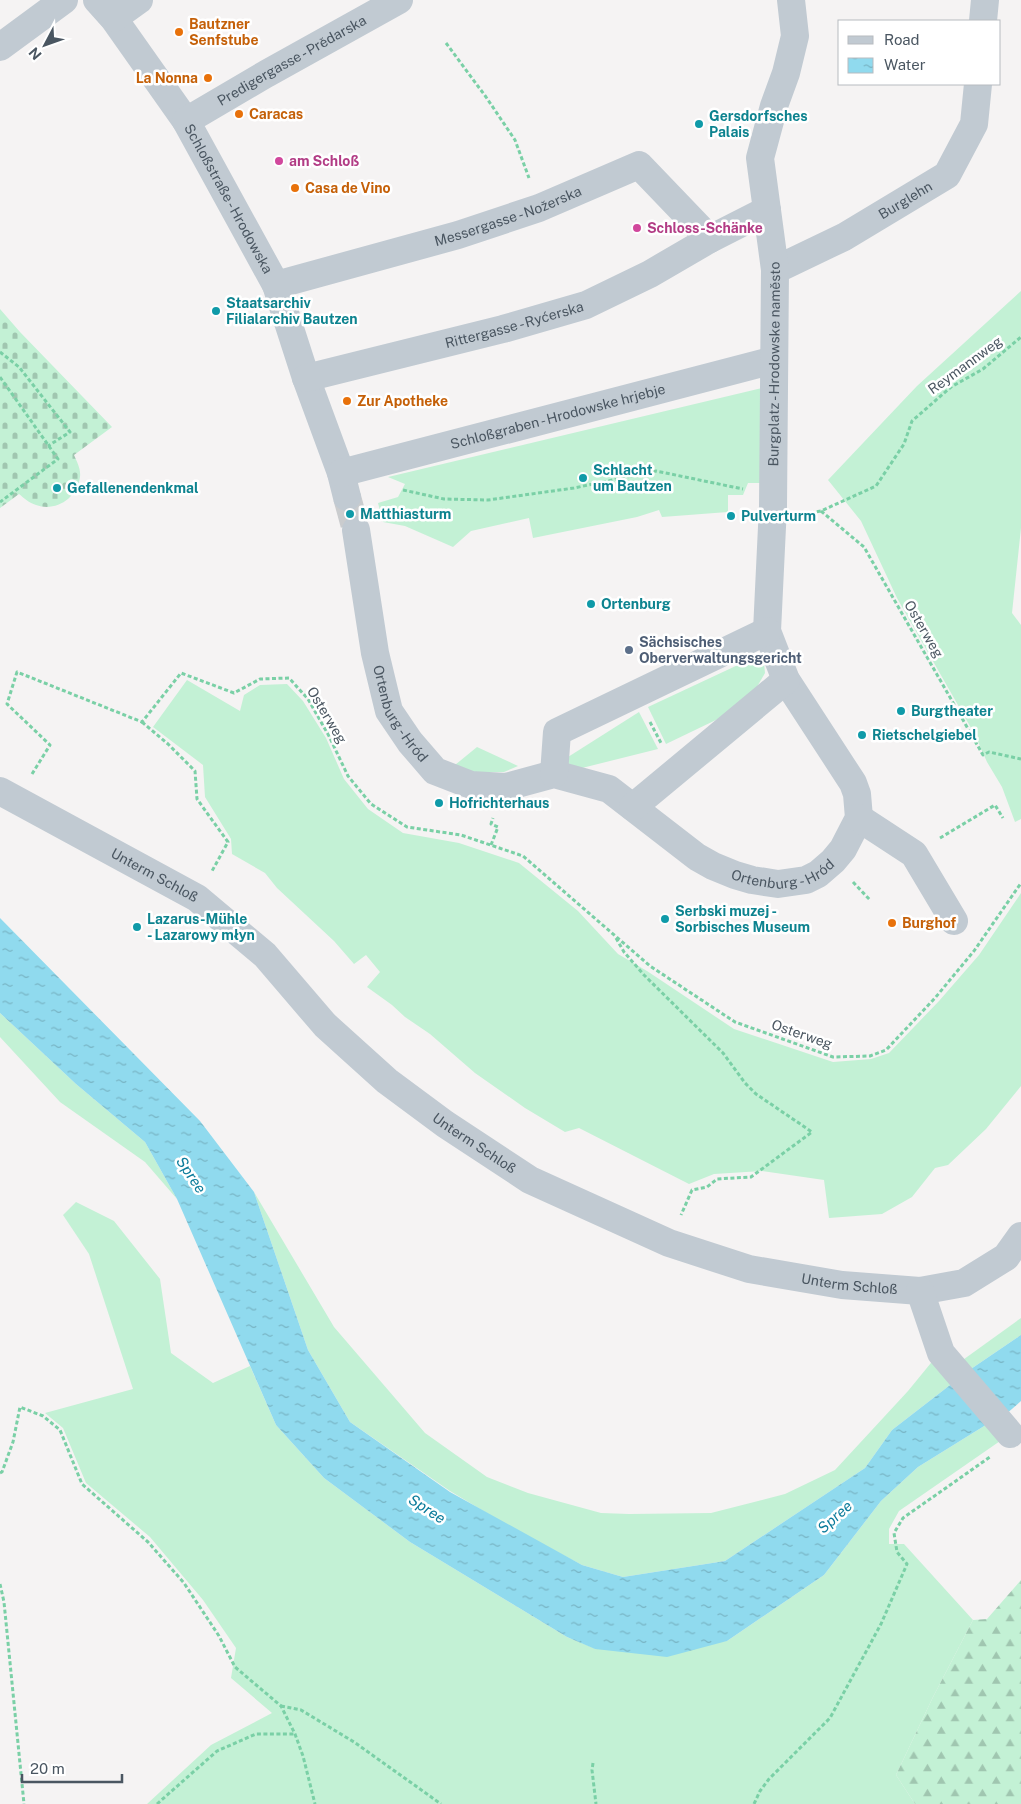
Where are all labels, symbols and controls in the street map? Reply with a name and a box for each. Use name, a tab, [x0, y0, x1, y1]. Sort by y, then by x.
street label: Predigergasse - Prědarska	[214, 12, 369, 109]
place label: Bautzner Senfstube	[189, 16, 258, 48]
north arrow	[20, 20, 70, 70]
legend	[838, 20, 1001, 85]
marker: Bautzner Senfstube	[173, 26, 185, 38]
text: Road	[884, 31, 920, 48]
text: N	[26, 44, 45, 63]
text: Water	[884, 56, 926, 73]
place label: La Nonna	[136, 70, 198, 86]
marker: La Nonna	[202, 72, 214, 84]
place label: Caracas	[249, 106, 303, 122]
marker: Caracas	[233, 108, 245, 120]
place label: Gersdorfsches Palais	[709, 108, 808, 140]
marker: Gersdorfsches Palais	[693, 118, 705, 130]
street label: Schloßstraße - Hrodowska	[181, 121, 276, 276]
place label: am Schloß	[289, 153, 359, 169]
marker: am Schloß	[273, 155, 285, 167]
street label: Burglehn	[876, 178, 935, 222]
place label: Casa de Vino	[305, 180, 391, 196]
marker: Casa de Vino	[289, 182, 301, 194]
street label: Messergasse - Nožerska	[433, 183, 584, 249]
place label: Schloss-Schänke	[647, 220, 763, 236]
marker: Schloss-Schänke	[631, 222, 643, 234]
street label: Burgplatz - Hrodowske naměsto	[765, 261, 783, 467]
place label: Staatsarchiv Filialarchiv Bautzen	[226, 295, 358, 327]
street label: Rittergasse - Ryćerska	[443, 298, 585, 351]
marker: Staatsarchiv Filialarchiv Bautzen	[210, 305, 222, 317]
street label: Reymannweg	[925, 333, 1005, 397]
street label: Schloßgraben - Hrodowske hrjebje	[449, 381, 667, 452]
place label: Zur Apotheke	[357, 393, 448, 409]
marker: Zur Apotheke	[341, 395, 353, 407]
place label: Schlacht um Bautzen	[593, 462, 672, 494]
marker: Schlacht um Bautzen	[577, 472, 589, 484]
place label: Gefallenendenkmal	[67, 480, 199, 496]
marker: Gefallenendenkmal	[51, 482, 63, 494]
place label: Matthiasturm	[360, 506, 451, 522]
marker: Matthiasturm	[344, 508, 356, 520]
place label: Pulverturm	[741, 508, 816, 524]
marker: Pulverturm	[725, 510, 737, 522]
place label: Ortenburg	[601, 596, 671, 612]
marker: Ortenburg	[585, 598, 597, 610]
street label: Osterweg	[901, 598, 947, 661]
place label: Sächsisches Oberverwaltungsgericht	[639, 634, 802, 666]
marker: Sächsisches Oberverwaltungsgericht	[623, 644, 635, 656]
street label: Ortenburg - Hród	[370, 663, 431, 765]
street label: Osterweg	[304, 684, 350, 747]
place label: Burgtheater	[911, 703, 993, 719]
marker: Burgtheater	[895, 705, 907, 717]
place label: Rietschelgiebel	[872, 727, 977, 743]
marker: Rietschelgiebel	[856, 729, 868, 741]
place label: Hofrichterhaus	[449, 795, 549, 811]
marker: Hofrichterhaus	[433, 797, 445, 809]
street label: Unterm Schloß	[108, 845, 201, 905]
street label: Ortenburg - Hród	[729, 856, 837, 892]
place label: Serbski muzej - Sorbisches Museum	[675, 903, 810, 935]
place label: Lazarus-Mühle - Lazarowy młyn	[147, 911, 255, 943]
marker: Serbski muzej - Sorbisches Museum	[659, 913, 671, 925]
place label: Burghof	[902, 915, 957, 931]
marker: Burghof	[886, 917, 898, 929]
marker: Lazarus-Mühle - Lazarowy młyn	[131, 921, 143, 933]
street label: Osterweg	[769, 1016, 835, 1052]
street label: Unterm Schloß	[430, 1110, 519, 1177]
water label: Spree	[173, 1153, 210, 1196]
street label: Unterm Schloß	[800, 1270, 898, 1297]
water label: Spree	[406, 1490, 449, 1527]
water label: Spree	[814, 1497, 855, 1536]
scale bar	[22, 1752, 122, 1784]
text: 20 m	[30, 1760, 65, 1777]

